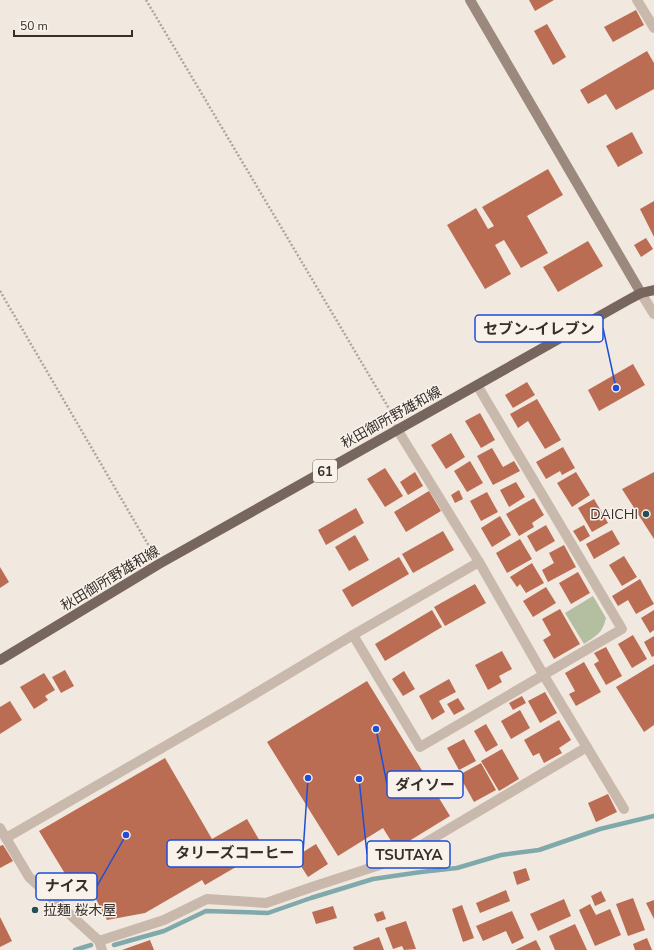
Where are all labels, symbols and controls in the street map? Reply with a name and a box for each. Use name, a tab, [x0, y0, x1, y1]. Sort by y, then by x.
scale bar	[14, 12, 132, 38]
text: 50 m	[20, 18, 48, 34]
callout: セブン-イレブン	[475, 315, 603, 342]
text: セブン-イレブン	[483, 319, 595, 339]
street label: 秋田御所野雄和線	[338, 382, 445, 453]
road number: 61	[313, 460, 337, 482]
place label: DAICHI	[590, 505, 638, 524]
marker: DAICHI	[641, 509, 651, 519]
street label: 秋田御所野雄和線	[57, 541, 163, 615]
callout: ダイソー	[387, 771, 463, 798]
text: ダイソー	[395, 775, 455, 795]
callout: タリーズコーヒー	[167, 840, 303, 867]
callout: TSUTAYA	[367, 841, 450, 868]
text: タリーズコーヒー	[175, 843, 295, 863]
text: TSUTAYA	[375, 845, 443, 865]
callout: ナイス	[36, 873, 97, 900]
text: ナイス	[45, 876, 89, 896]
place label: 拉麺 桜木屋	[43, 901, 117, 920]
marker: 拉麺 桜木屋	[30, 905, 40, 915]

